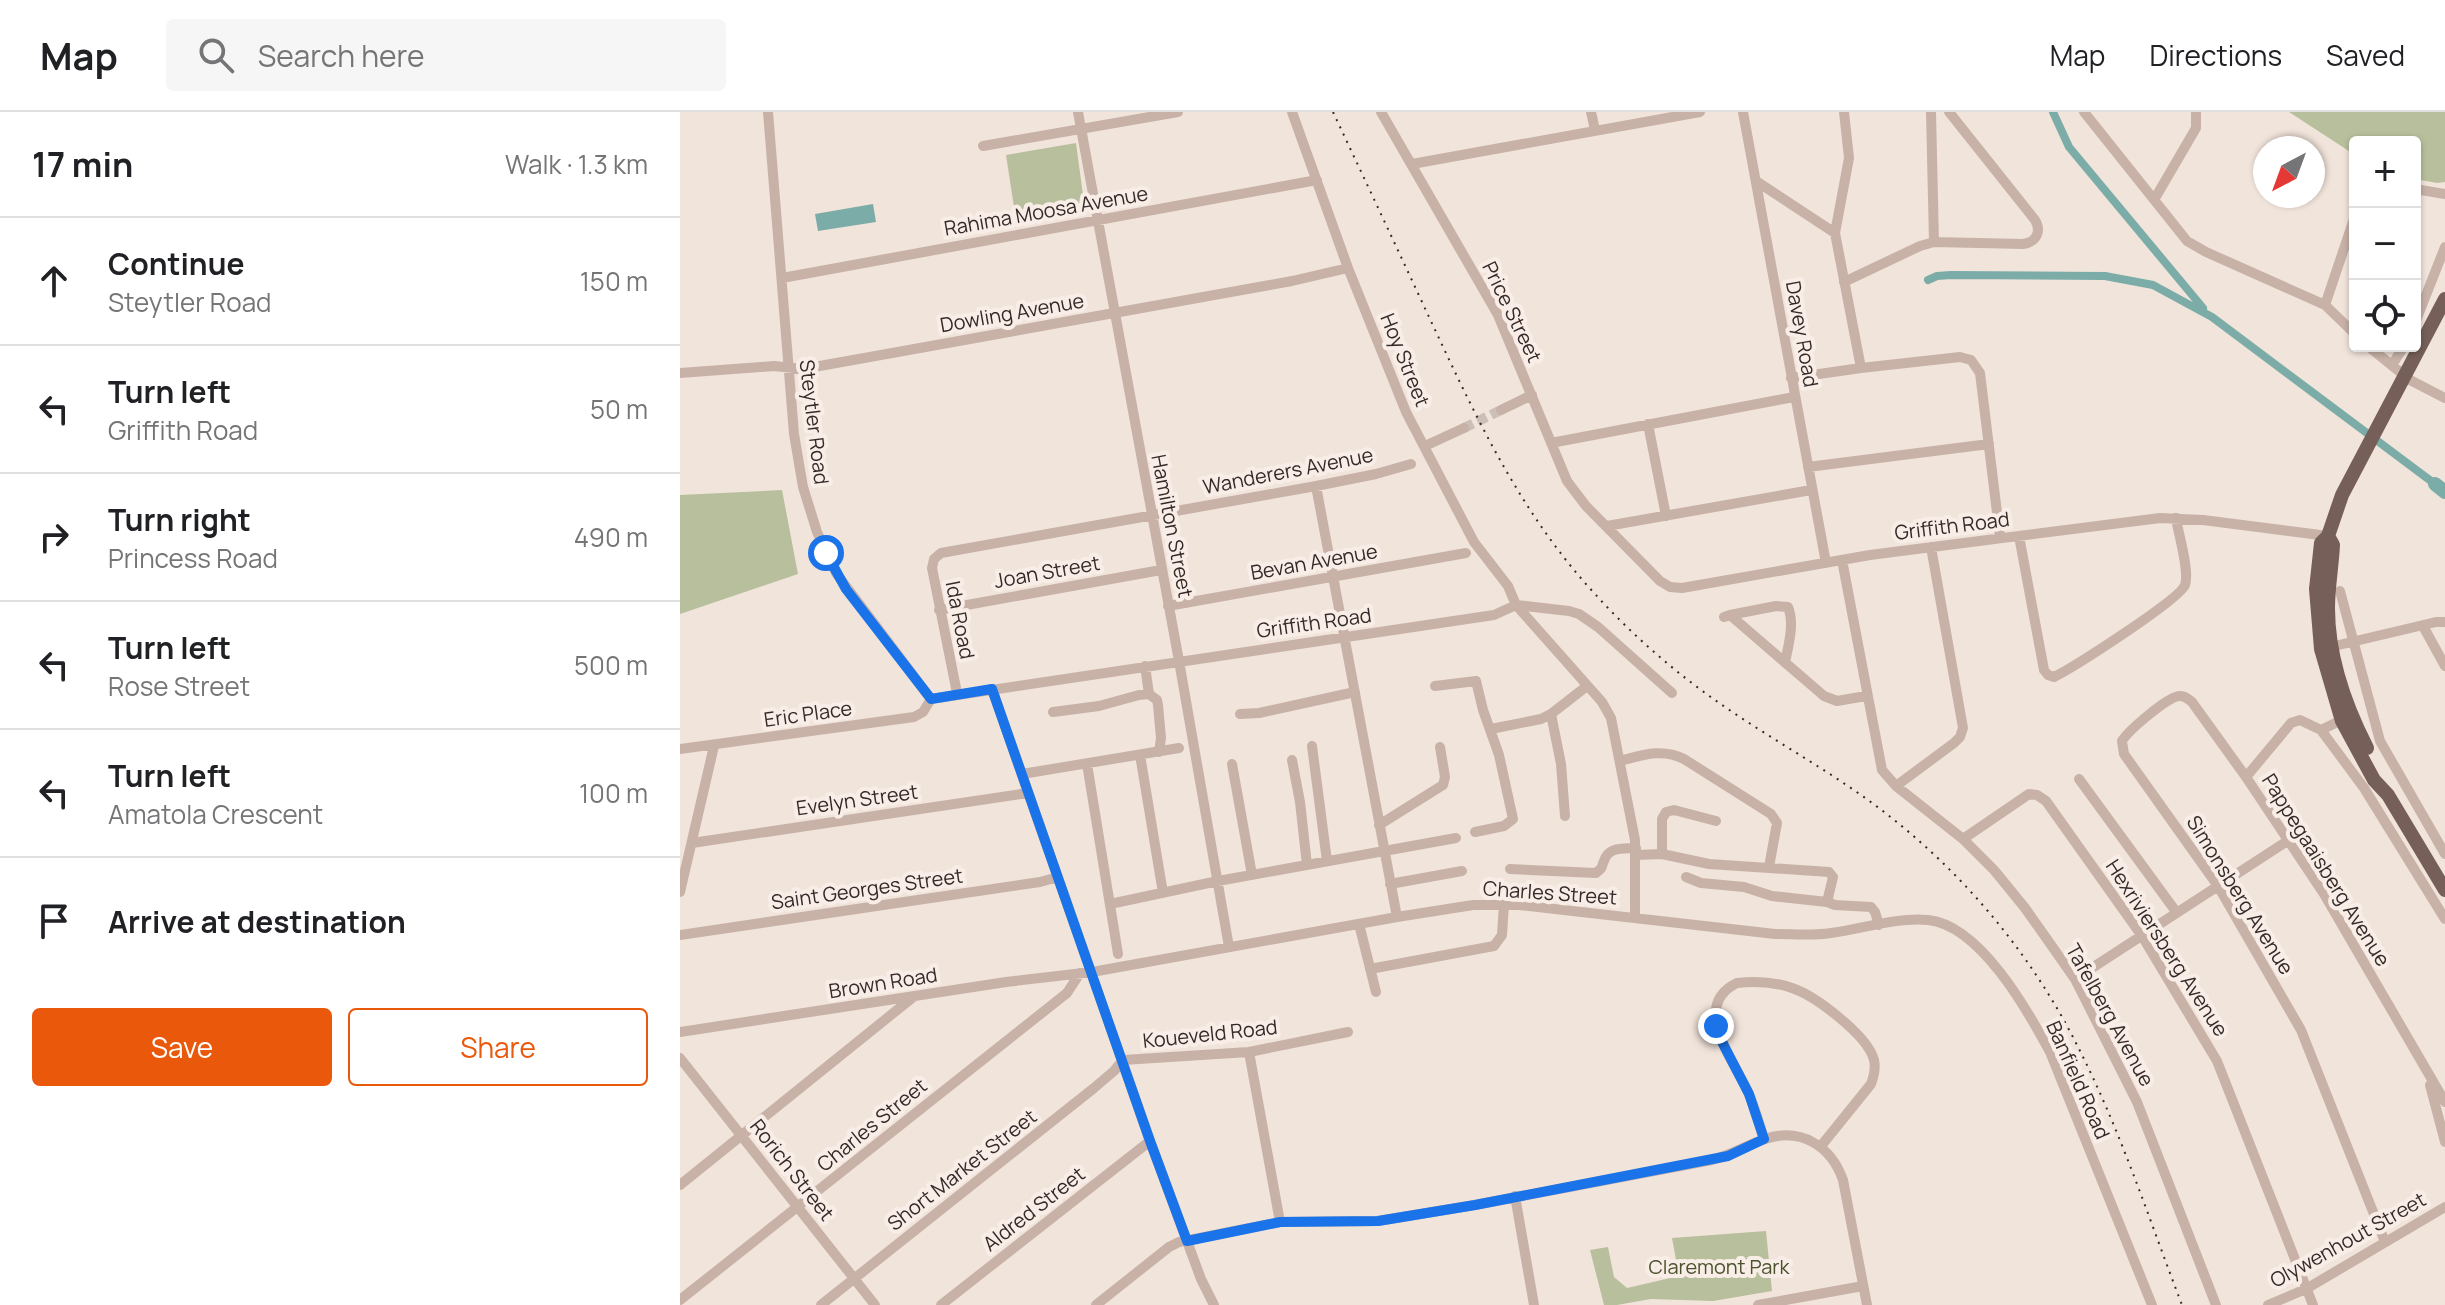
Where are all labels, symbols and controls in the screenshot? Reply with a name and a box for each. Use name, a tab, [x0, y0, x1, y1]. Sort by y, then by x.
search box	[166, 19, 726, 91]
text: Map	[40, 29, 118, 81]
icon: search	[194, 33, 238, 77]
text: Search here	[258, 35, 425, 76]
text: Map	[2050, 36, 2105, 74]
text: Directions	[2149, 36, 2282, 74]
text: Saved	[2326, 36, 2405, 74]
north arrow	[2253, 136, 2325, 208]
map controls	[2349, 136, 2421, 352]
button: +	[2349, 136, 2421, 208]
text: 17 min	[32, 141, 133, 187]
text: Walk · 1.3 km	[505, 146, 648, 182]
street label: Rahima Moosa Avenue	[942, 179, 1150, 242]
button: −	[2349, 208, 2421, 280]
text: Continue	[108, 243, 244, 284]
street label: Price Street	[1476, 257, 1549, 367]
icon: ahead	[32, 259, 76, 303]
text: 150 m	[580, 263, 648, 299]
street label: Davey Road	[1780, 279, 1825, 389]
button: locate	[2349, 280, 2421, 352]
text: Steytler Road	[108, 284, 272, 320]
street label: Dowling Avenue	[938, 287, 1086, 338]
street label: Hoy Street	[1375, 309, 1436, 410]
street label: Steytler Road	[793, 358, 836, 486]
text: Turn left	[108, 371, 231, 412]
icon: left	[32, 387, 76, 431]
text: 50 m	[590, 391, 648, 427]
text: Griffith Road	[108, 412, 258, 448]
street label: Wanderers Avenue	[1201, 441, 1375, 500]
street label: Hamilton Street	[1145, 452, 1200, 600]
text: Turn right	[108, 499, 251, 540]
street label: Griffith Road	[1893, 505, 2011, 546]
icon: right	[32, 515, 76, 559]
text: 490 m	[574, 519, 648, 555]
route start	[808, 535, 844, 571]
street label: Bevan Avenue	[1248, 537, 1380, 586]
text: Princess Road	[108, 540, 278, 576]
street label: Joan Street	[992, 549, 1102, 594]
street label: Ida Road	[940, 579, 981, 661]
street label: Griffith Road	[1255, 601, 1373, 644]
text: Turn left	[108, 627, 231, 668]
icon: left	[32, 643, 76, 687]
text: 500 m	[574, 647, 648, 683]
text: Rose Street	[108, 668, 250, 704]
street label: Eric Place	[762, 694, 854, 733]
text: Turn left	[108, 755, 231, 796]
street label: Pappegaaisberg Avenue	[2256, 768, 2397, 971]
icon: left	[32, 771, 76, 815]
text: 100 m	[579, 775, 648, 811]
street label: Evelyn Street	[794, 778, 920, 821]
text: Amatola Crescent	[108, 796, 323, 832]
street label: Simonsberg Avenue	[2181, 810, 2300, 979]
street label: Hexriviersberg Avenue	[2100, 854, 2235, 1041]
street label: Saint Georges Street	[769, 862, 964, 915]
street label: Charles Street	[1482, 874, 1618, 911]
icon: arrive	[32, 899, 76, 943]
text: Arrive at destination	[108, 901, 406, 942]
street label: Tafelberg Avenue	[2060, 939, 2161, 1091]
street label: Brown Road	[827, 961, 939, 1004]
button: Save	[32, 1008, 332, 1086]
button: Share	[348, 1008, 648, 1086]
route end	[1698, 1008, 1734, 1044]
street label: Koueveld Road	[1141, 1013, 1279, 1054]
street label: Banfield Road	[2040, 1016, 2117, 1143]
street label: Charles Street	[811, 1072, 932, 1177]
street label: Short Market Street	[881, 1103, 1042, 1236]
street label: Rorich Street	[744, 1113, 841, 1226]
street label: Aldred Street	[977, 1160, 1090, 1257]
street label: Olywenhout Street	[2265, 1186, 2431, 1294]
park label: Claremont Park	[1649, 1253, 1791, 1280]

